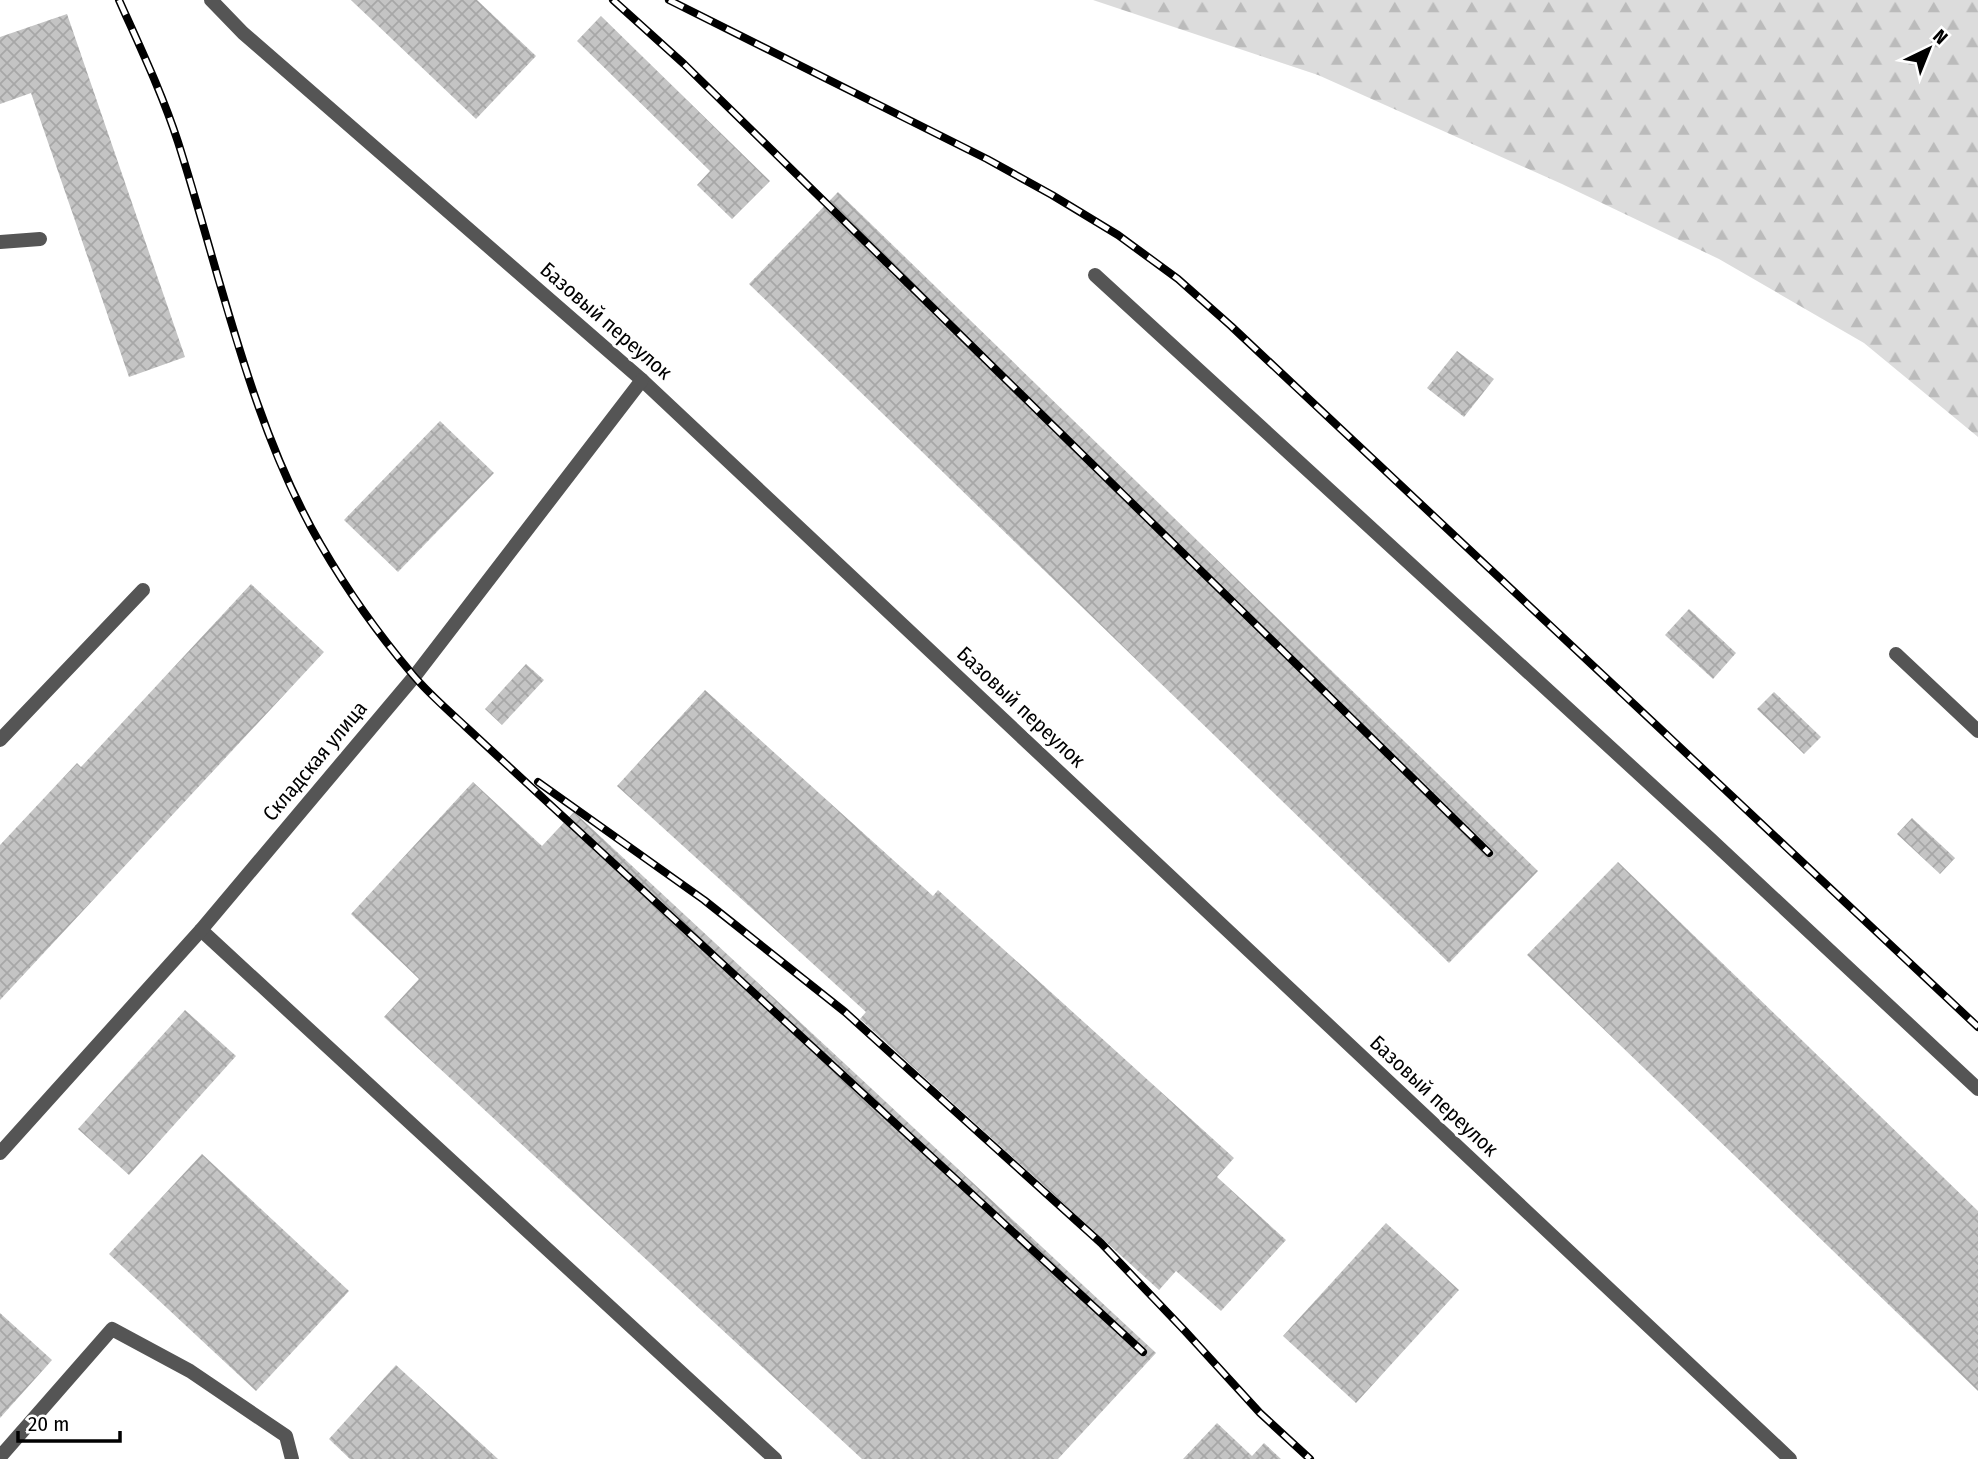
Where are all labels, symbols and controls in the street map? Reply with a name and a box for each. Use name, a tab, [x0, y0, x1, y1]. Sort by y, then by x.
north arrow	[1894, 14, 1964, 84]
text: N	[1928, 25, 1952, 49]
street label: Базовый переулок	[535, 257, 677, 385]
street label: Базовый переулок	[951, 641, 1091, 773]
street label: Складская улица	[257, 696, 373, 826]
street label: Базовый переулок	[1364, 1030, 1504, 1162]
scale bar	[18, 1400, 119, 1444]
text: 20 m	[28, 1411, 69, 1437]

